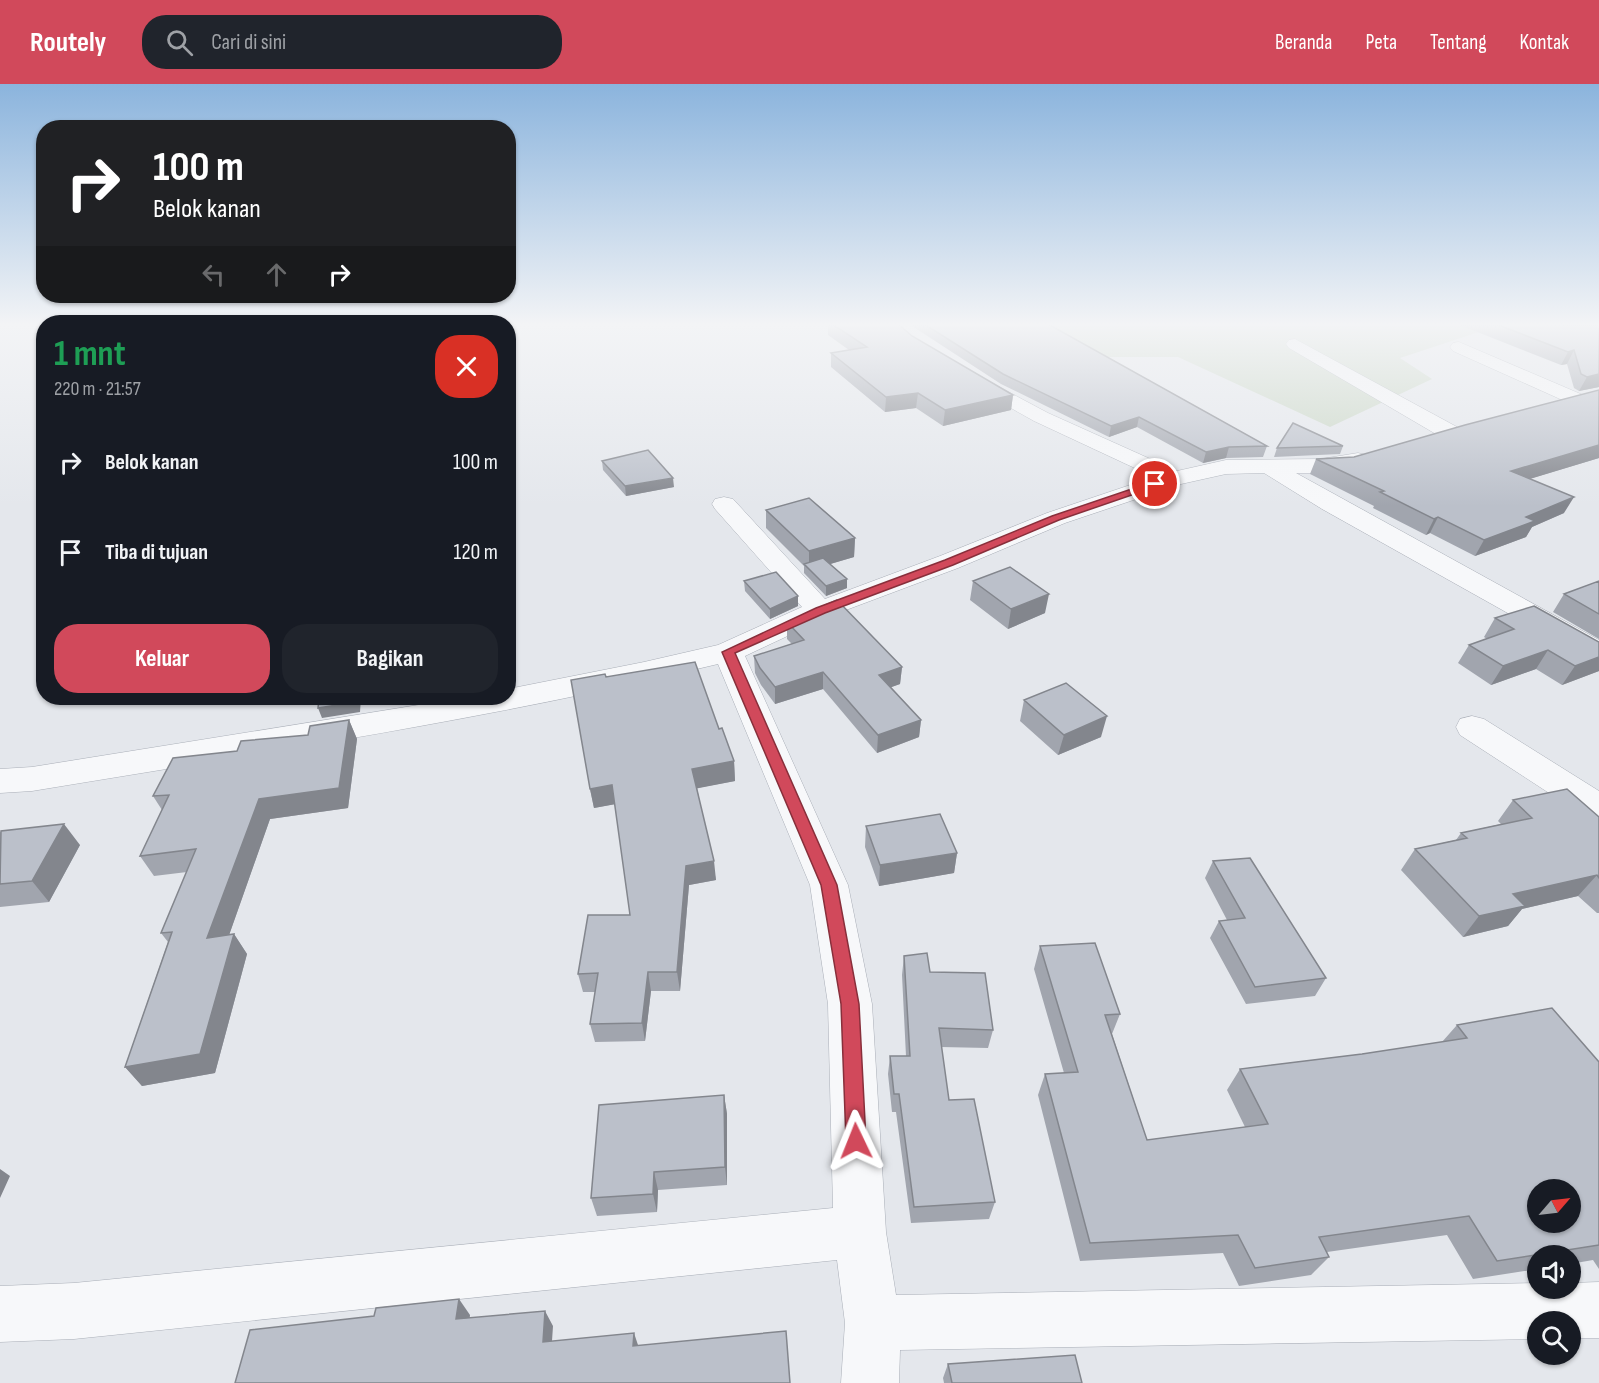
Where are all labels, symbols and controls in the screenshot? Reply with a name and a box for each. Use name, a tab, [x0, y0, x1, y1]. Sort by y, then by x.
search box	[142, 15, 562, 69]
text: Routely	[30, 26, 106, 59]
icon: search	[163, 26, 196, 59]
text: Cari di sini	[211, 29, 286, 56]
text: Beranda	[1275, 30, 1332, 55]
text: Peta	[1365, 30, 1397, 55]
text: Tentang	[1430, 30, 1487, 55]
text: Kontak	[1520, 30, 1569, 55]
text: 100 m	[153, 142, 244, 193]
icon: right	[54, 144, 132, 222]
text: Belok kanan	[153, 193, 261, 225]
icon: left	[197, 258, 230, 291]
icon: ahead	[260, 258, 293, 291]
icon: right	[323, 258, 356, 291]
text: 1 mnt	[54, 333, 126, 376]
button: close	[435, 335, 498, 398]
text: 220 m · 21:57	[54, 377, 141, 401]
icon: right	[54, 446, 87, 479]
text: Belok kanan	[105, 449, 198, 476]
text: 100 m	[453, 449, 498, 476]
pin	[1129, 458, 1180, 509]
icon: arrive	[1138, 467, 1171, 500]
icon: arrive	[54, 536, 87, 569]
text: Tiba di tujuan	[105, 539, 208, 566]
text: 120 m	[454, 539, 498, 566]
button: Keluar	[54, 624, 270, 693]
button: Bagikan	[282, 624, 498, 693]
position arrow	[824, 1109, 888, 1173]
north arrow	[1527, 1179, 1581, 1233]
map controls	[1527, 1179, 1581, 1365]
button: sound	[1527, 1245, 1581, 1299]
button: search	[1527, 1311, 1581, 1365]

